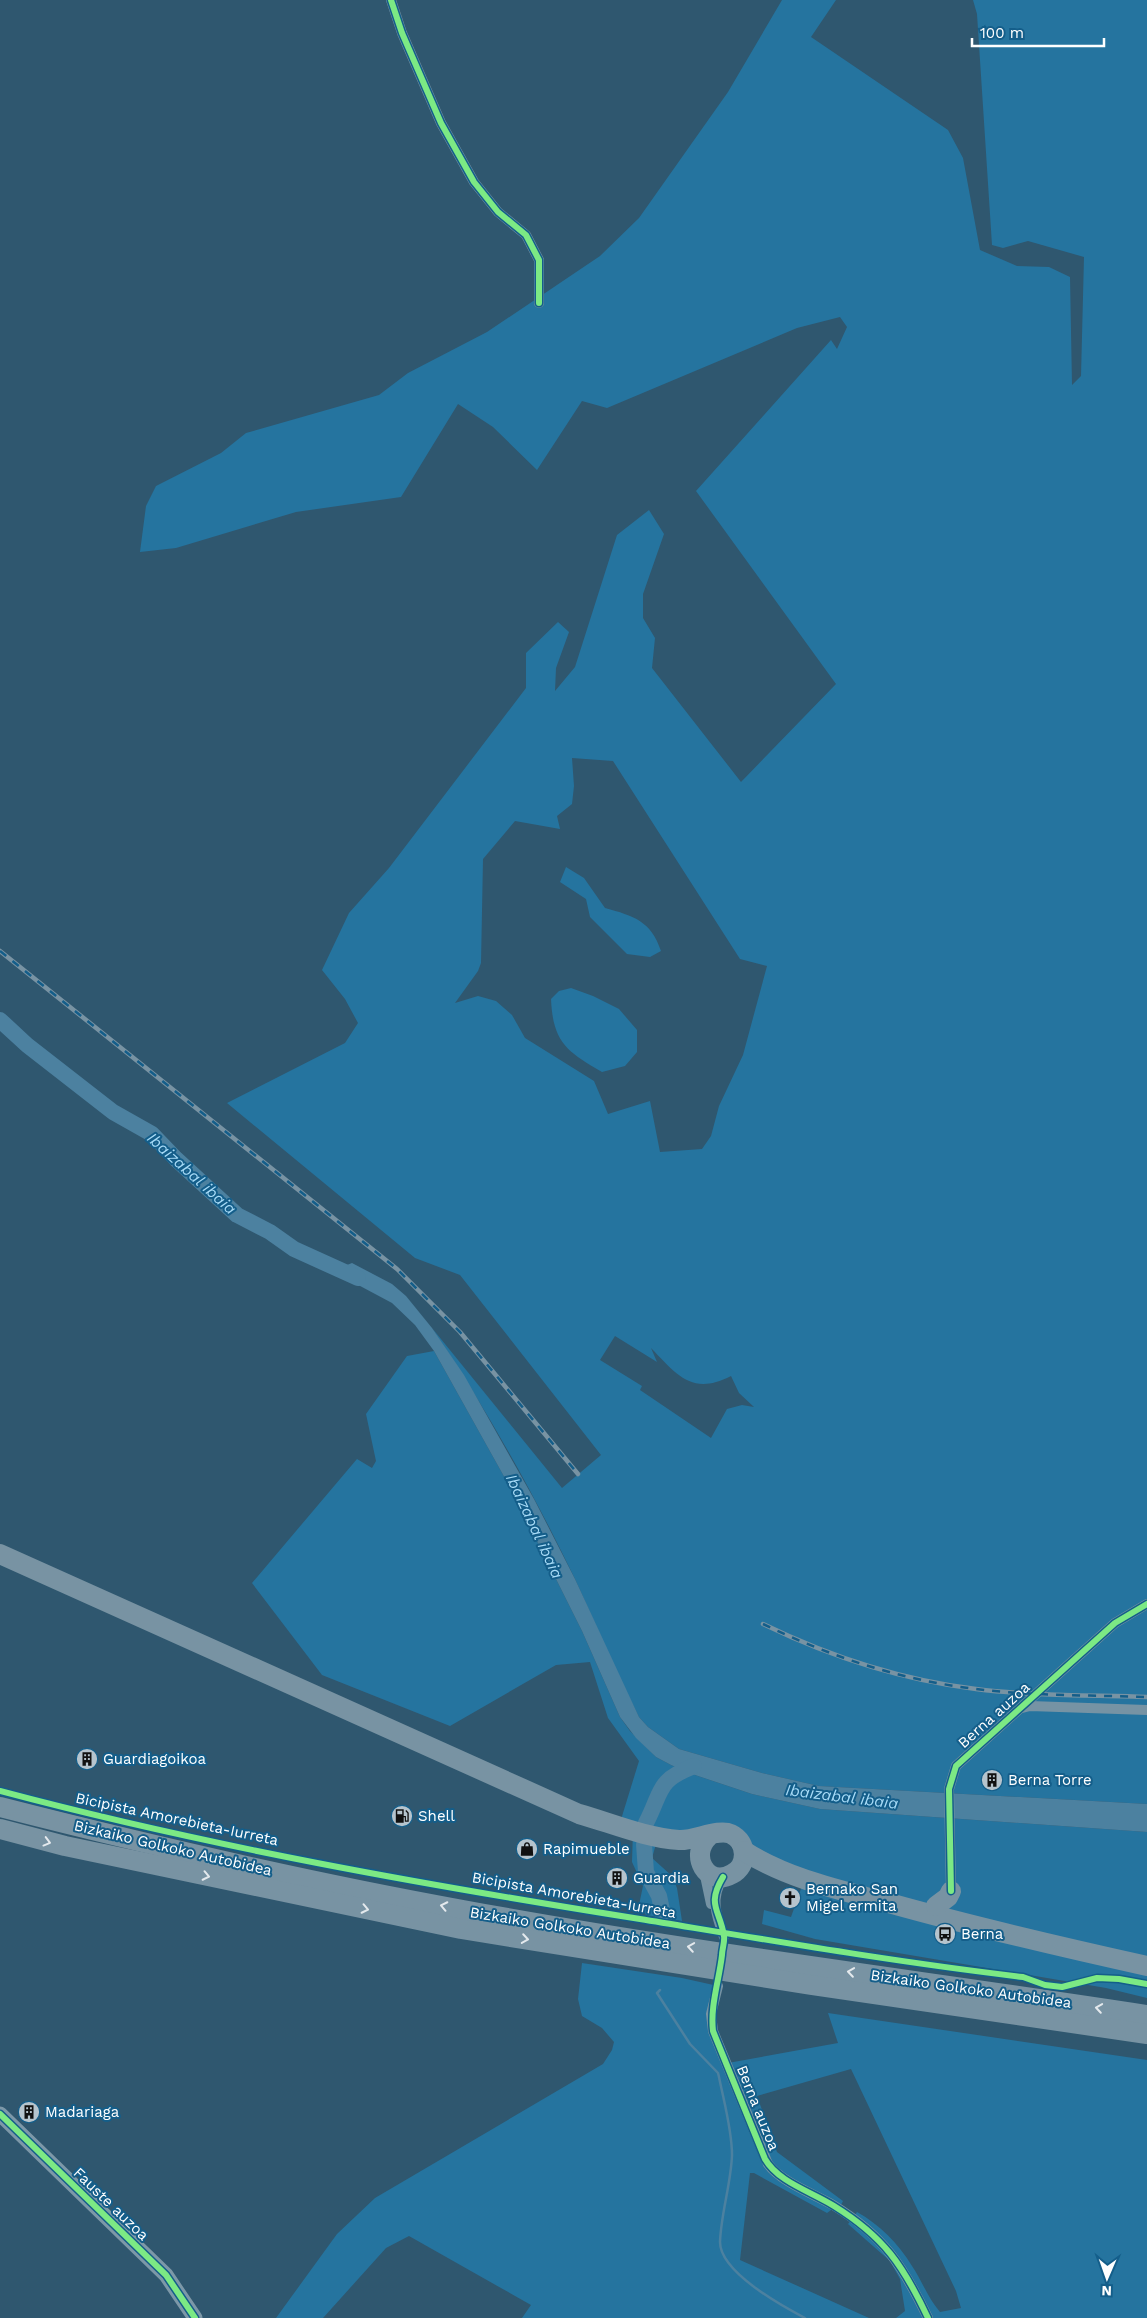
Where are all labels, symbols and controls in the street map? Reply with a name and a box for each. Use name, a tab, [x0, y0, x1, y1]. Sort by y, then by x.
scale bar	[972, 15, 1104, 47]
text: 100 m	[980, 24, 1024, 42]
water label: Ibaizabal ibaia	[143, 1128, 240, 1218]
water label: Ibaizabal ibaia	[502, 1471, 567, 1582]
street label: Berna auzoa	[954, 1678, 1034, 1752]
building icon: Guardiagoikoa	[75, 1747, 99, 1771]
place label: Guardiagoikoa	[103, 1750, 207, 1768]
building icon: Berna Torre	[980, 1768, 1004, 1792]
place label: Berna Torre	[1008, 1771, 1092, 1789]
water label: Ibaizabal ibaia	[785, 1780, 899, 1813]
street label: Bicipista Amorebieta-Iurreta	[74, 1789, 281, 1849]
fuel station icon: Shell	[390, 1804, 414, 1828]
place label: Shell	[418, 1807, 455, 1825]
street label: Bizkaiko Golkoko Autobidea	[72, 1816, 274, 1880]
one-way arrow	[43, 1836, 51, 1846]
shop icon: Rapimueble	[515, 1837, 539, 1861]
place label: Rapimueble	[543, 1840, 630, 1858]
building icon: Guardia	[605, 1866, 629, 1890]
street label: Bicipista Amorebieta-Iurreta	[471, 1868, 678, 1922]
place label: Guardia	[633, 1869, 690, 1887]
one-way arrow	[201, 1870, 210, 1881]
place label: Bernako San Migel ermita	[806, 1880, 898, 1915]
church icon: Bernako San Migel ermita	[778, 1886, 802, 1910]
one-way arrow	[440, 1902, 449, 1912]
one-way arrow	[361, 1903, 369, 1914]
street label: Bizkaiko Golkoko Autobidea	[469, 1903, 672, 1953]
bus stop icon: Berna	[933, 1922, 957, 1946]
place label: Berna	[961, 1925, 1004, 1943]
one-way arrow	[520, 1934, 529, 1944]
one-way arrow	[686, 1942, 694, 1953]
street label: Bizkaiko Golkoko Autobidea	[869, 1966, 1073, 2012]
one-way arrow	[847, 1967, 856, 1977]
one-way arrow	[1094, 2003, 1103, 2013]
street label: Berna auzoa	[733, 2063, 783, 2154]
building icon: Madariaga	[17, 2100, 41, 2124]
place label: Madariaga	[45, 2103, 120, 2121]
street label: Fauste auzoa	[70, 2164, 153, 2245]
north arrow	[1082, 2253, 1132, 2303]
text: N	[1101, 2283, 1112, 2299]

